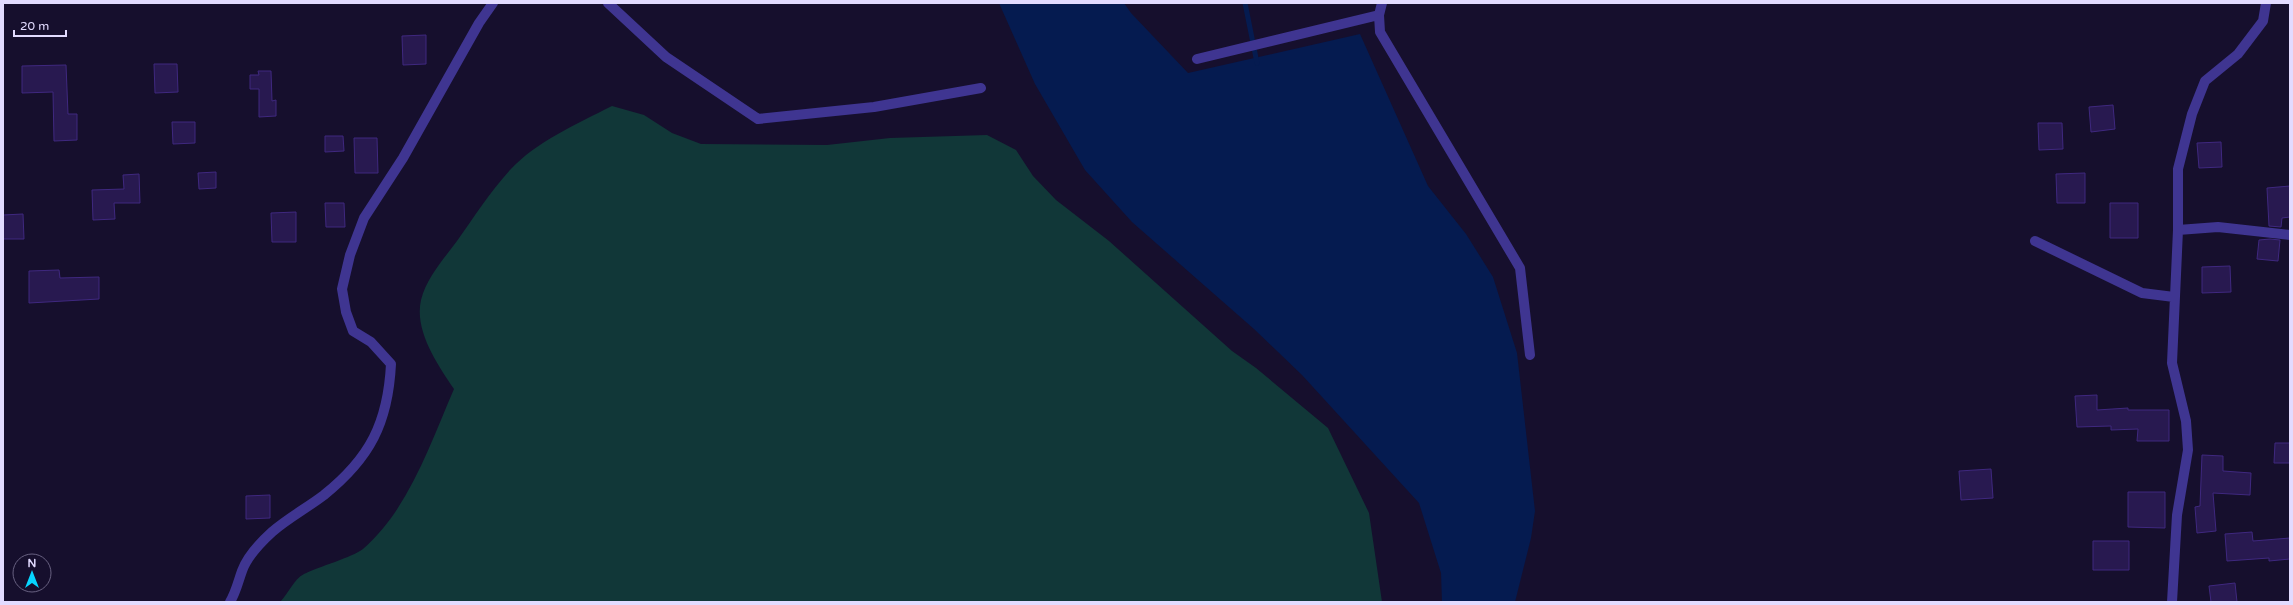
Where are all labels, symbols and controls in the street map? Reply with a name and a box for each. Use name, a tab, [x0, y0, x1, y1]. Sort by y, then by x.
scale bar	[14, 12, 66, 38]
text: 20 m	[20, 19, 49, 33]
north arrow	[12, 553, 52, 593]
text: N	[28, 557, 36, 570]

